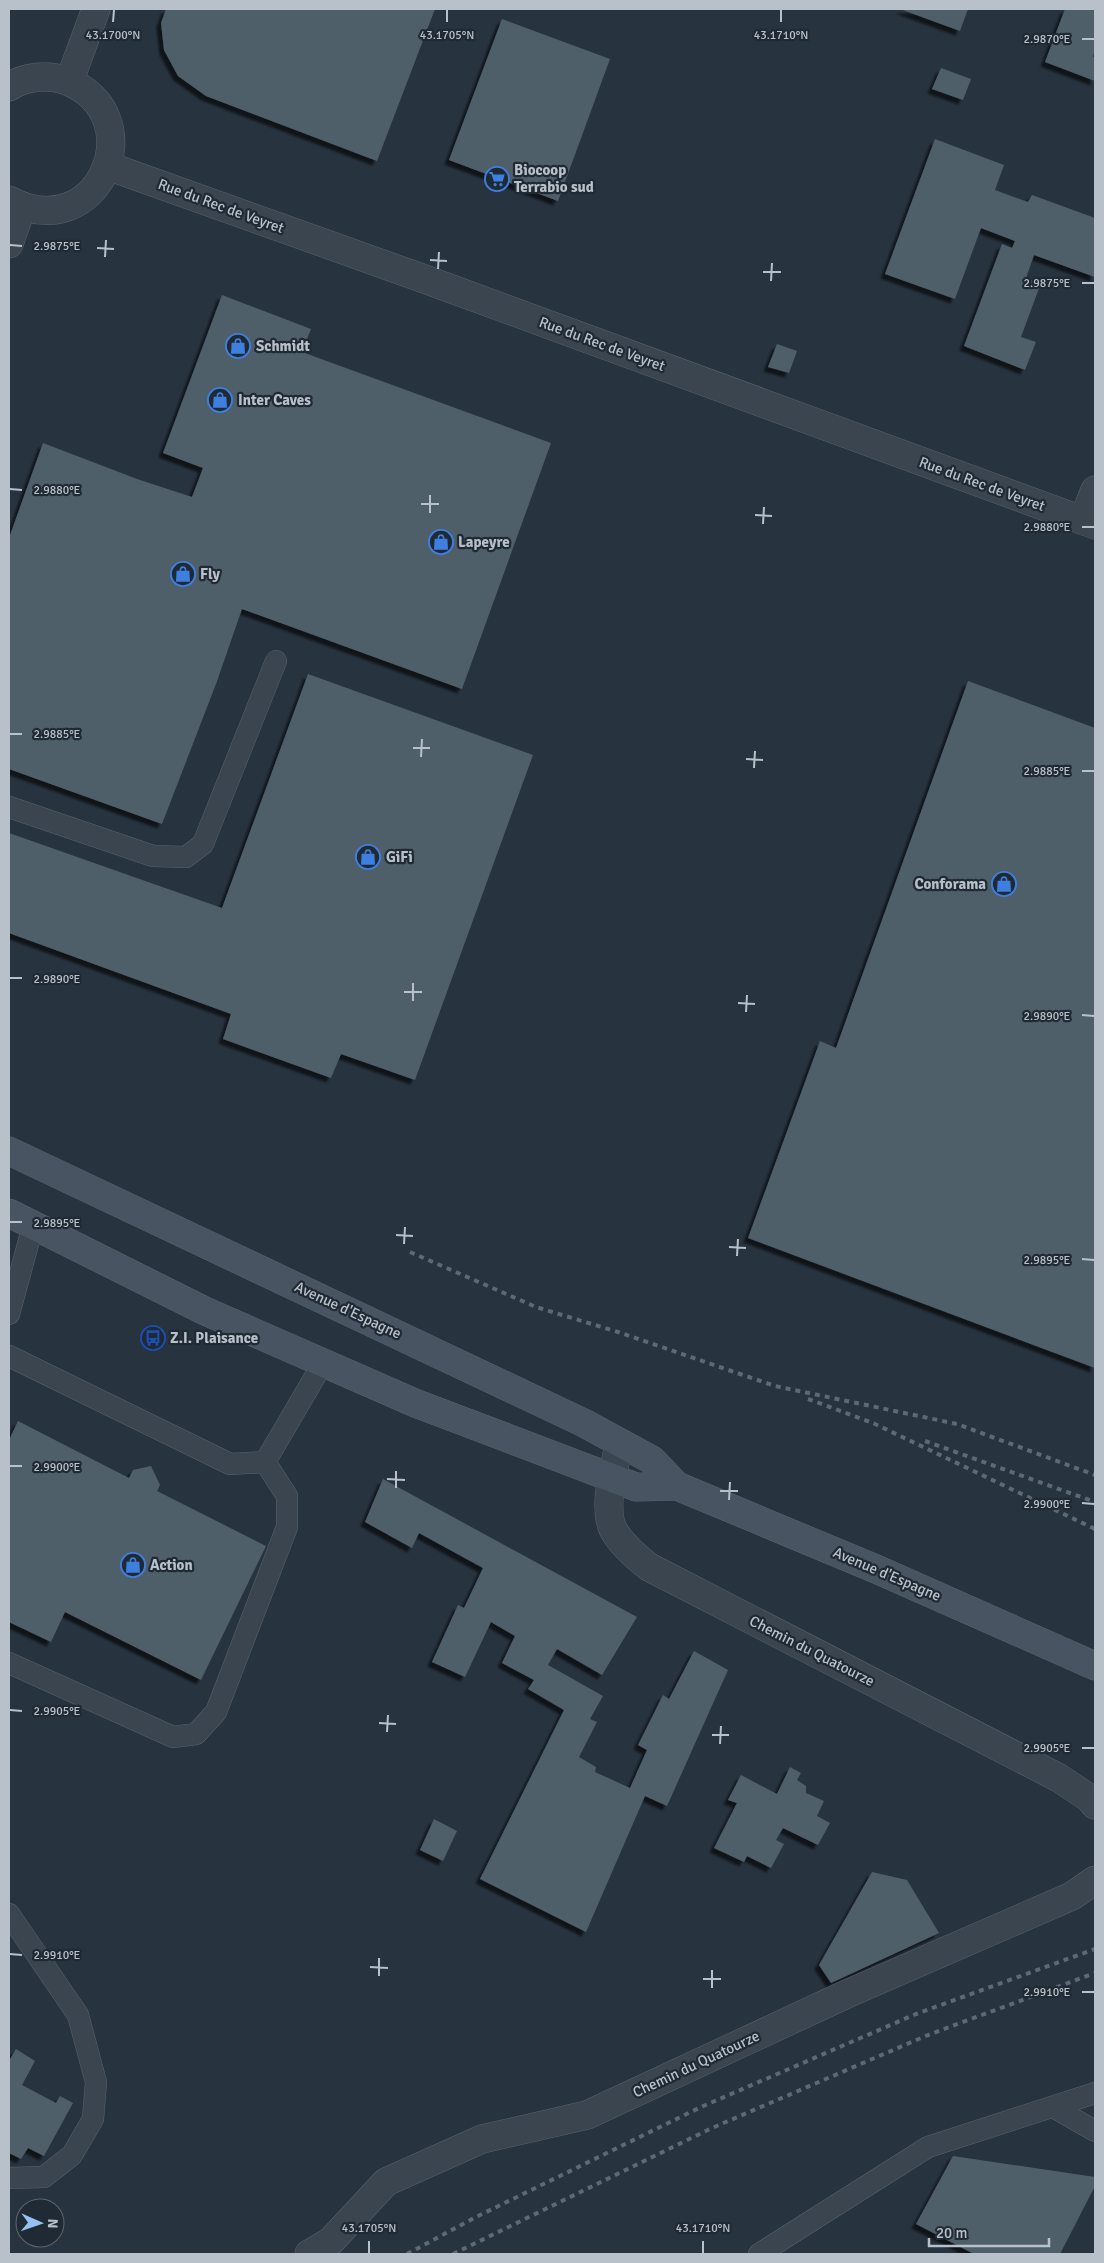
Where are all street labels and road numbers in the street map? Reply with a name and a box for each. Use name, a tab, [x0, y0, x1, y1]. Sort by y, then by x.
street label: Rue du Rec de Veyret	[156, 175, 286, 237]
street label: Rue du Rec de Veyret	[537, 313, 667, 375]
street label: Rue du Rec de Veyret	[917, 453, 1047, 515]
street label: Avenue d'Espagne	[292, 1277, 404, 1343]
street label: Avenue d'Espagne	[830, 1543, 944, 1605]
street label: Chemin du Quatourze	[746, 1612, 878, 1690]
street label: Chemin du Quatourze	[630, 2027, 762, 2101]

